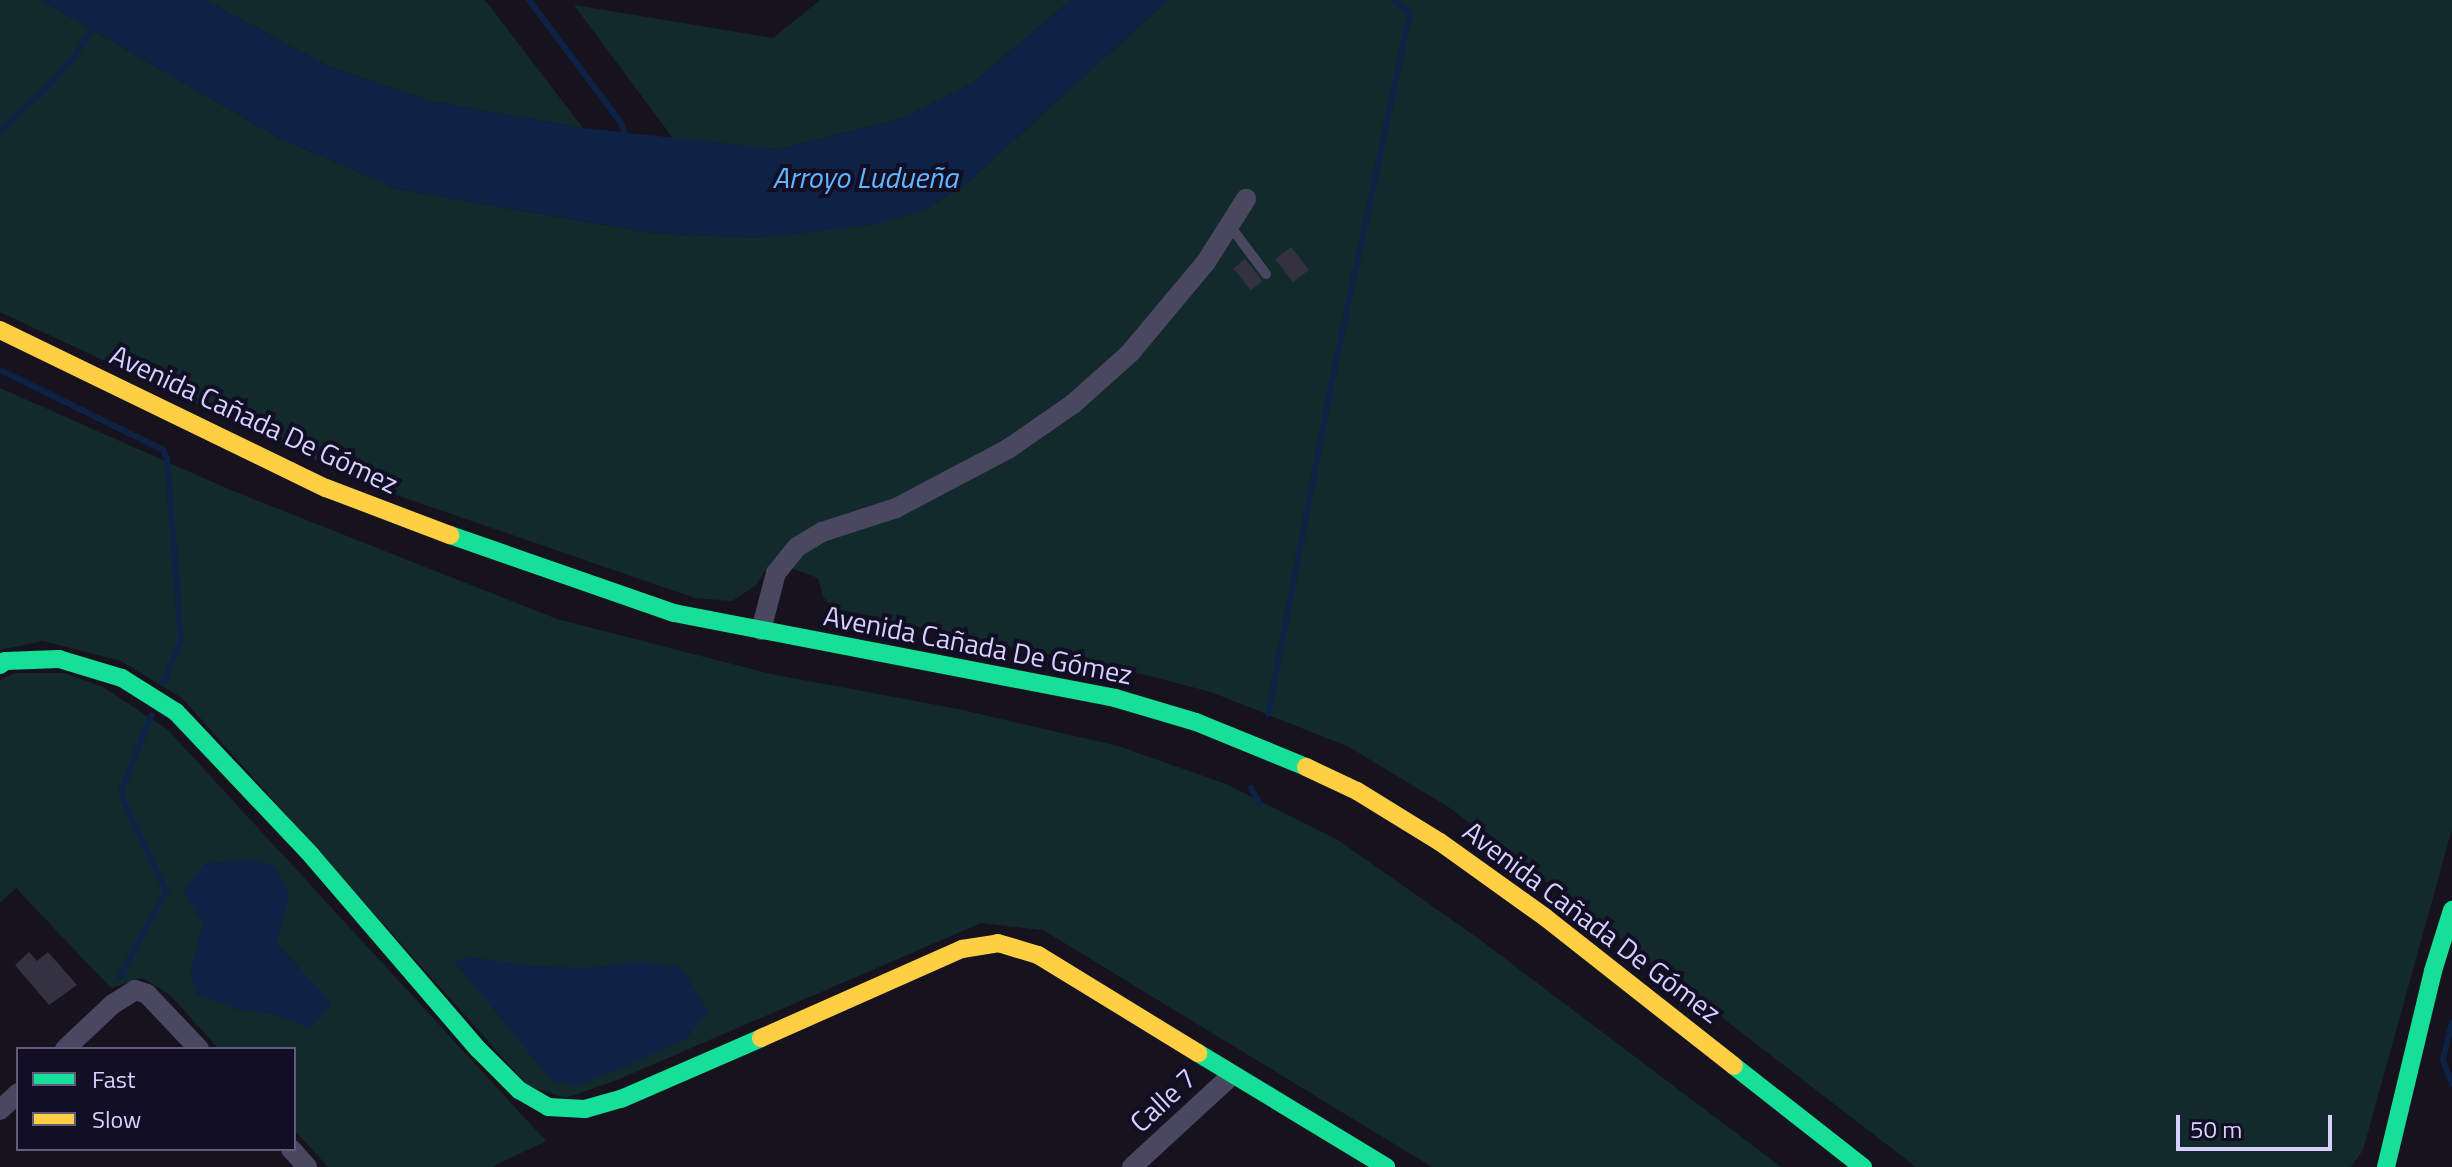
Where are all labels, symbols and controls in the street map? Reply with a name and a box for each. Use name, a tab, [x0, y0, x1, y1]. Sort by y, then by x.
water label: Arroyo Ludueña	[772, 159, 958, 195]
street label: Avenida Cañada De Gómez	[105, 337, 403, 501]
street label: Avenida Cañada De Gómez	[821, 599, 1135, 691]
street label: Avenida Cañada De Gómez	[1457, 814, 1727, 1030]
legend	[16, 1047, 296, 1151]
text: Fast	[92, 1061, 135, 1097]
street label: Calle 7	[1123, 1061, 1203, 1139]
scale bar	[2180, 1099, 2336, 1149]
text: Slow	[92, 1101, 141, 1137]
text: 50 m	[2190, 1111, 2242, 1147]

